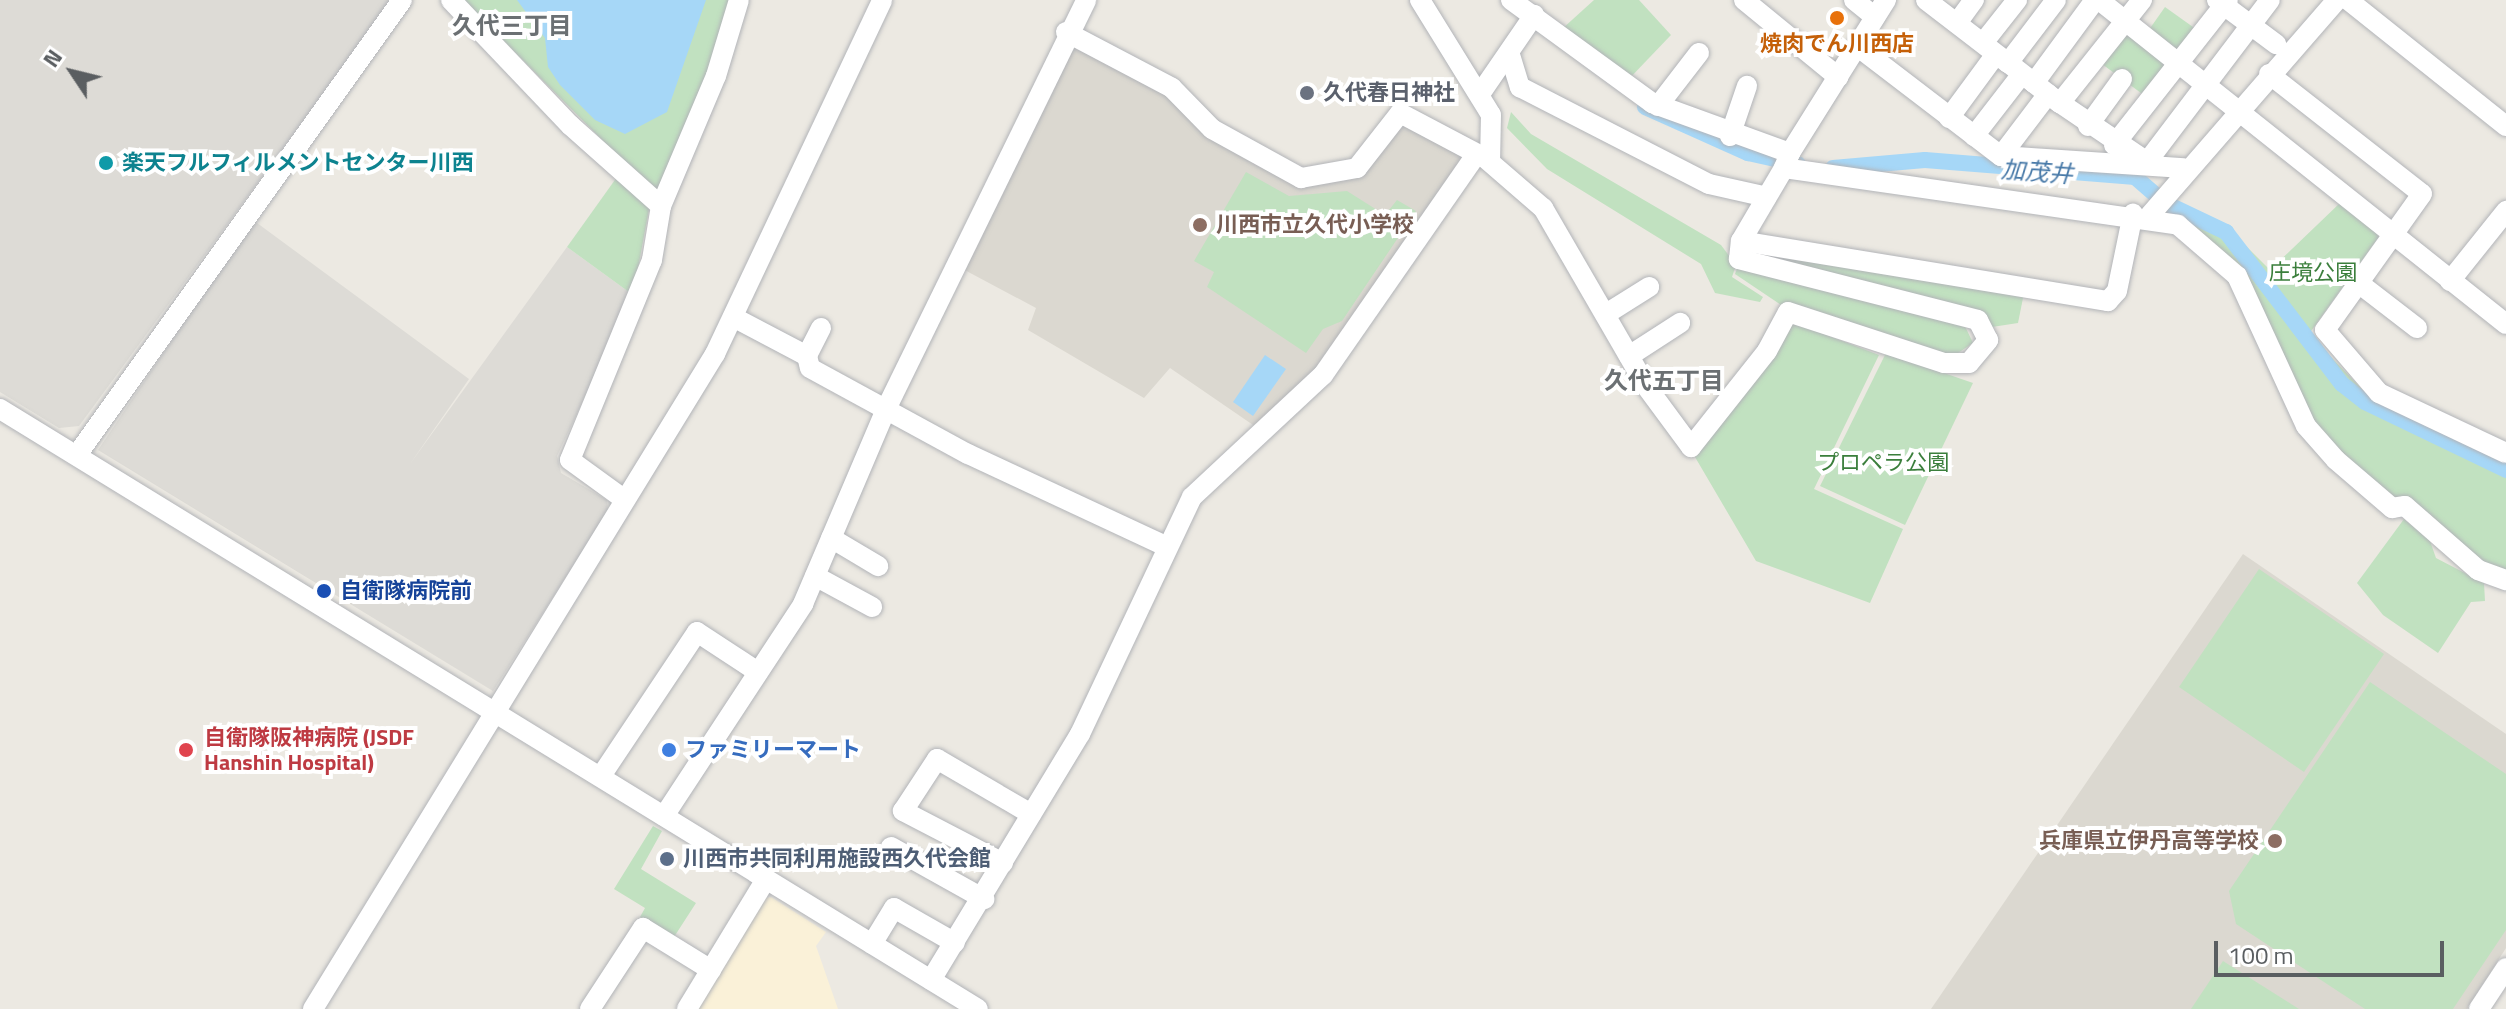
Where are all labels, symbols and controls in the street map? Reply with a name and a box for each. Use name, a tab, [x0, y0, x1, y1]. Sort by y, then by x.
marker: 焼肉でん川西店	[1828, 9, 1846, 27]
district label: 久代三丁目	[452, 12, 572, 40]
place label: 焼肉でん川西店	[1760, 31, 1914, 57]
north arrow	[32, 32, 112, 112]
text: N	[34, 42, 71, 74]
place label: 久代春日神社	[1323, 80, 1455, 106]
marker: 久代春日神社	[1298, 84, 1316, 102]
place label: 楽天フルフィルメントセンター川西	[122, 150, 474, 176]
marker: 楽天フルフィルメントセンター川西	[97, 154, 115, 172]
water label: 加茂井	[2000, 155, 2074, 189]
place label: 川西市立久代小学校	[1216, 212, 1414, 238]
marker: 川西市立久代小学校	[1191, 216, 1209, 234]
park label: 庄境公園	[2269, 260, 2357, 286]
district label: 久代五丁目	[1604, 367, 1724, 395]
park label: プロペラ公園	[1817, 450, 1949, 476]
place label: 自衛隊病院前	[340, 578, 472, 604]
marker: 自衛隊病院前	[315, 582, 333, 600]
place label: 自衛隊阪神病院 (JSDF Hanshin Hospital)	[204, 724, 414, 776]
place label: ファミリーマート	[685, 737, 861, 763]
marker: 自衛隊阪神病院 (JSDF Hanshin Hospital)	[175, 739, 197, 761]
marker: ファミリーマート	[660, 741, 678, 759]
place label: 兵庫県立伊丹高等学校	[2039, 828, 2259, 854]
marker: 兵庫県立伊丹高等学校	[2266, 832, 2284, 850]
place label: 川西市共同利用施設西久代会館	[683, 846, 991, 872]
marker: 川西市共同利用施設西久代会館	[658, 850, 676, 868]
scale bar	[2218, 925, 2448, 975]
text: 100 m	[2228, 937, 2294, 973]

